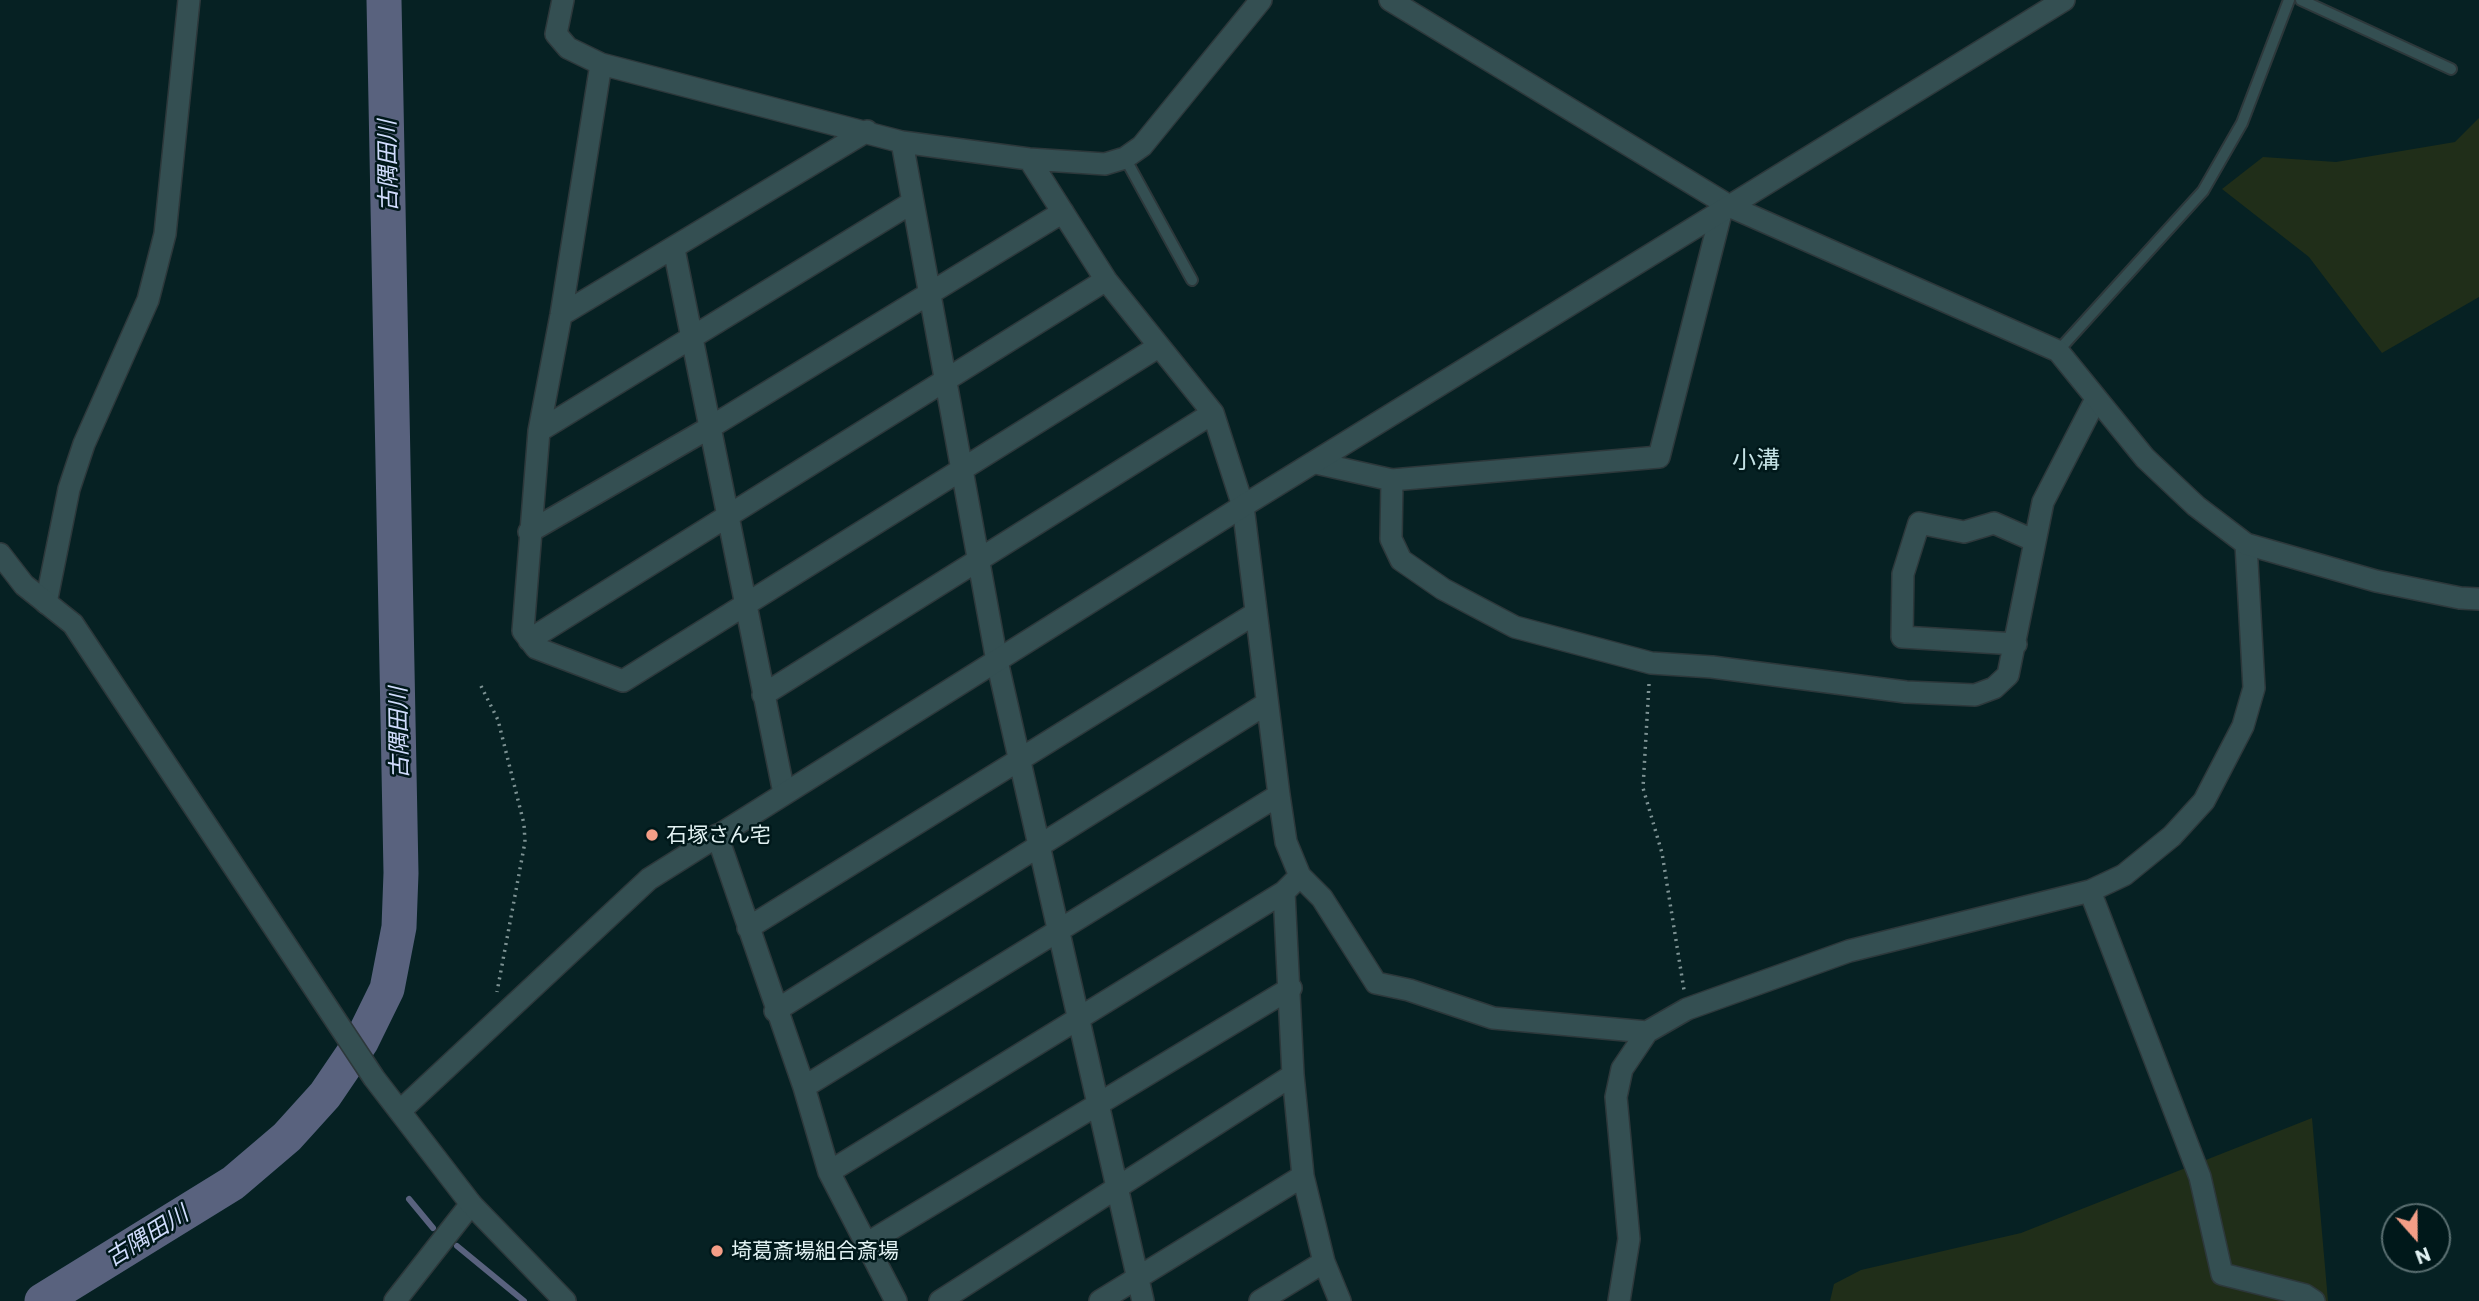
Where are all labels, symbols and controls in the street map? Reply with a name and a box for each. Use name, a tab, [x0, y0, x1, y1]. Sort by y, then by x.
water label: 古隅田川	[373, 120, 403, 212]
district label: 小溝	[1732, 446, 1780, 474]
water label: 古隅田川	[384, 687, 414, 779]
place label: 石塚さん宅	[666, 822, 771, 848]
marker: 石塚さん宅	[644, 827, 660, 843]
water label: 古隅田川	[101, 1200, 193, 1272]
north arrow	[2381, 1203, 2451, 1273]
place label: 埼葛斎場組合斎場	[731, 1238, 899, 1264]
marker: 埼葛斎場組合斎場	[709, 1243, 725, 1259]
text: N	[2412, 1243, 2434, 1269]

